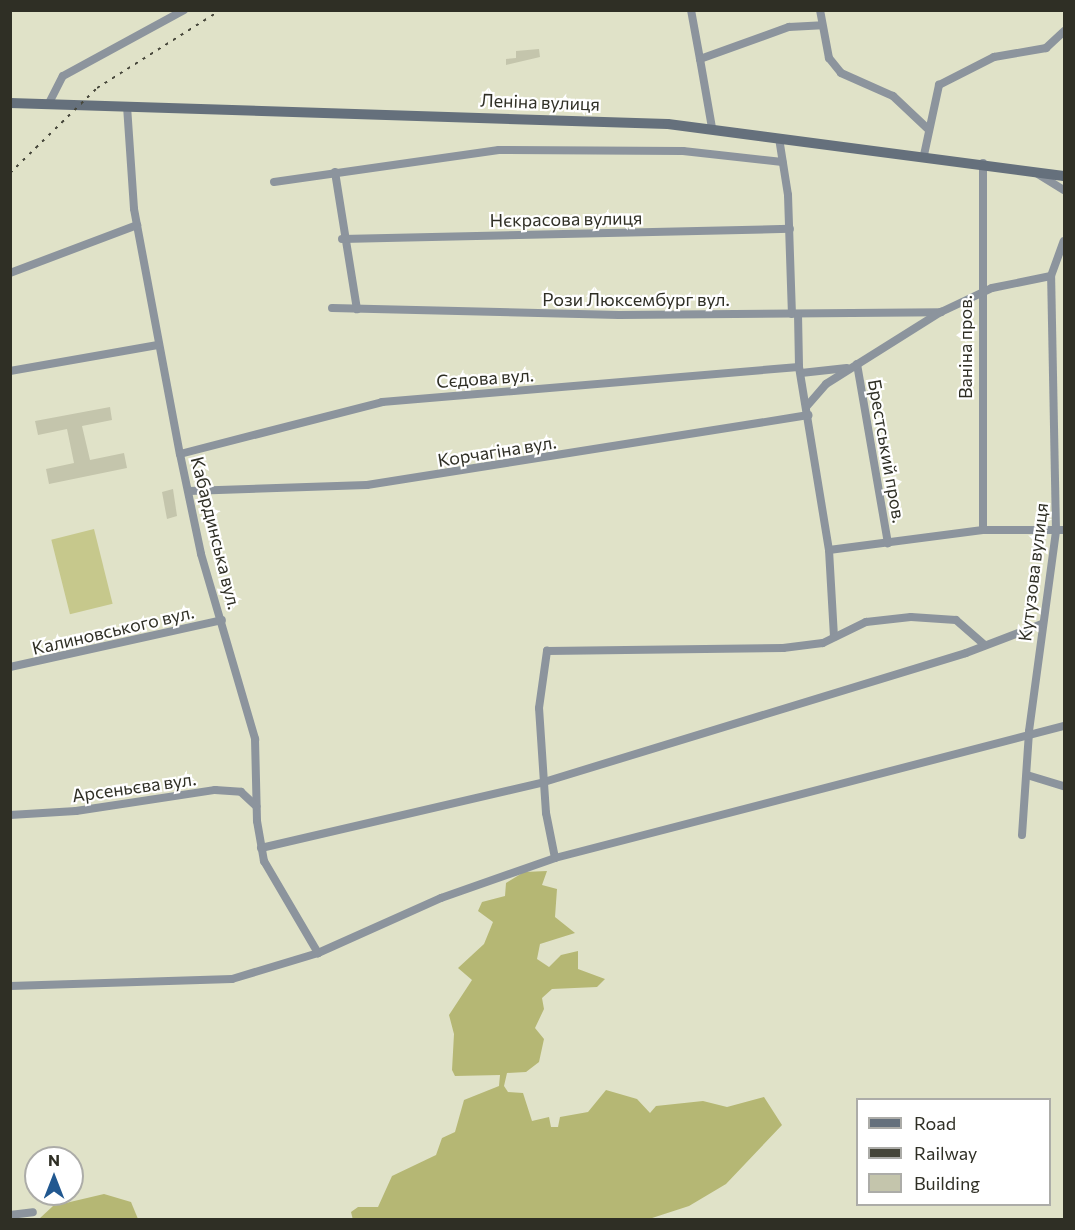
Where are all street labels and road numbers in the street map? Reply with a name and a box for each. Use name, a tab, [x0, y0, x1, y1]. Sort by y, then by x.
street label: Леніна вулиця	[480, 89, 600, 115]
street label: Нєкрасова вулиця	[489, 207, 643, 231]
street label: Рози Люксембург вул.	[542, 288, 730, 310]
street label: Ваніна пров.	[954, 295, 976, 399]
street label: Сєдова вул.	[435, 364, 535, 392]
street label: Брестський пров.	[864, 377, 910, 525]
street label: Корчагіна вул.	[436, 431, 558, 471]
street label: Кабардинська вул.	[187, 454, 245, 612]
street label: Кутузова вулиця	[1014, 502, 1052, 642]
street label: Калиновського вул.	[30, 601, 196, 659]
street label: Арсеньєва вул.	[71, 768, 197, 806]

